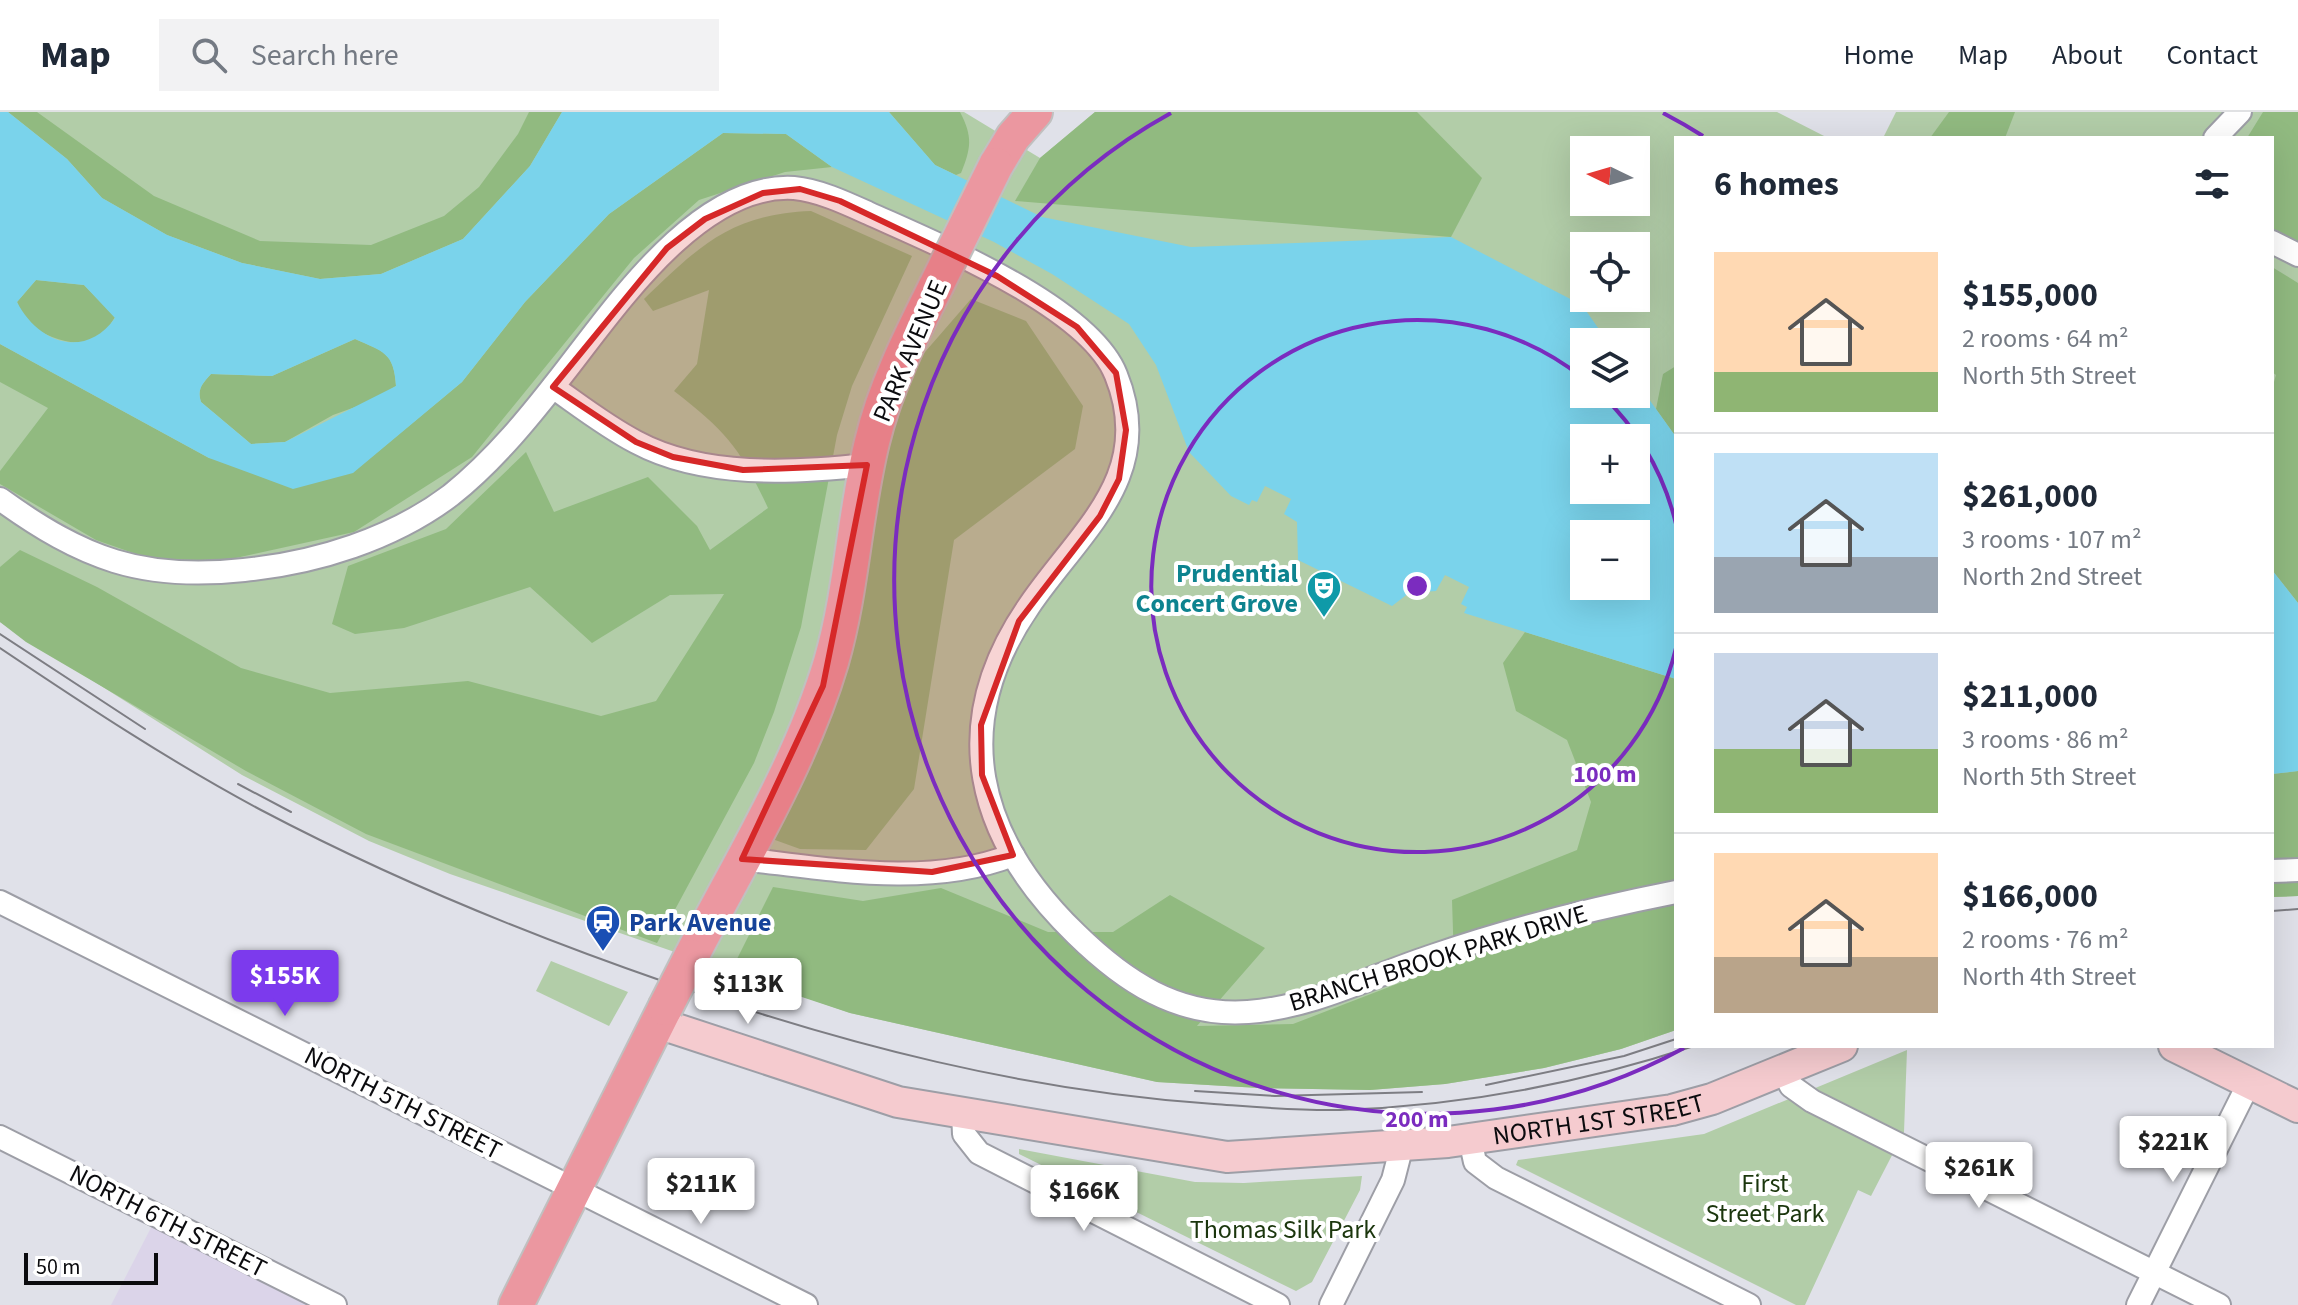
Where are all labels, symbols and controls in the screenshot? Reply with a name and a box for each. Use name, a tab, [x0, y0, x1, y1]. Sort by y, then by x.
search box	[159, 19, 719, 91]
text: Map	[40, 28, 111, 82]
icon: search	[187, 33, 231, 77]
text: Search here	[251, 34, 399, 77]
text: Home	[1843, 35, 1914, 75]
text: Map	[1958, 35, 2008, 75]
text: About	[2052, 35, 2123, 75]
text: Contact	[2167, 35, 2258, 75]
north arrow	[1570, 136, 1650, 216]
map controls	[1570, 136, 1650, 600]
text: 6 homes	[1714, 160, 1839, 209]
icon: filters	[2190, 162, 2234, 206]
button: locate	[1570, 232, 1650, 312]
text: $155,000	[1962, 271, 2098, 320]
street label: PARK AVENUE	[864, 274, 956, 428]
icon: home	[1778, 284, 1874, 380]
text: 2 rooms · 64 m²	[1962, 320, 2129, 357]
button: layers	[1570, 328, 1650, 408]
text: North 5th Street	[1962, 357, 2136, 394]
button: +	[1570, 424, 1650, 504]
text: $261,000	[1962, 472, 2098, 521]
icon: home	[1778, 485, 1874, 581]
button: −	[1570, 520, 1650, 600]
text: 3 rooms · 107 m²	[1962, 521, 2141, 558]
place label: Prudential Concert Grove	[1135, 555, 1299, 622]
text: North 2nd Street	[1962, 558, 2142, 595]
theatre icon: Prudential Concert Grove	[1305, 569, 1343, 619]
centre of rings	[1403, 572, 1431, 600]
text: $211,000	[1962, 672, 2098, 721]
icon: home	[1778, 685, 1874, 781]
text: 3 rooms · 86 m²	[1962, 721, 2129, 758]
text: 100 m	[1573, 757, 1637, 792]
text: North 5th Street	[1962, 758, 2136, 795]
text: $166,000	[1962, 872, 2098, 921]
icon: home	[1778, 885, 1874, 981]
street label: BRANCH BROOK PARK DRIVE	[1284, 895, 1592, 1021]
station icon: Park Avenue	[584, 903, 622, 953]
place label: Park Avenue	[629, 904, 772, 941]
text: 2 rooms · 76 m²	[1962, 921, 2129, 958]
pin: $155K	[229, 950, 341, 1018]
text: $155K	[250, 957, 320, 994]
pin: $113K	[692, 958, 804, 1026]
text: North 4th Street	[1962, 958, 2136, 995]
text: $113K	[713, 965, 783, 1002]
street label: NORTH 5TH STREET	[298, 1037, 508, 1169]
street label: NORTH 1ST STREET	[1490, 1083, 1709, 1154]
text: 200 m	[1385, 1102, 1449, 1137]
pin: $221K	[2117, 1116, 2229, 1184]
text: $221K	[2138, 1123, 2208, 1160]
pin: $261K	[1923, 1142, 2035, 1210]
text: $261K	[1944, 1149, 2014, 1186]
street label: NORTH 6TH STREET	[63, 1155, 273, 1287]
pin: $211K	[645, 1158, 757, 1226]
text: $211K	[666, 1165, 736, 1202]
pin: $166K	[1028, 1165, 1140, 1233]
park label: First Street Park	[1706, 1165, 1825, 1232]
text: $166K	[1049, 1172, 1119, 1209]
park label: Thomas Silk Park	[1190, 1211, 1376, 1248]
scale bar	[24, 1249, 158, 1285]
text: 50 m	[36, 1251, 81, 1283]

